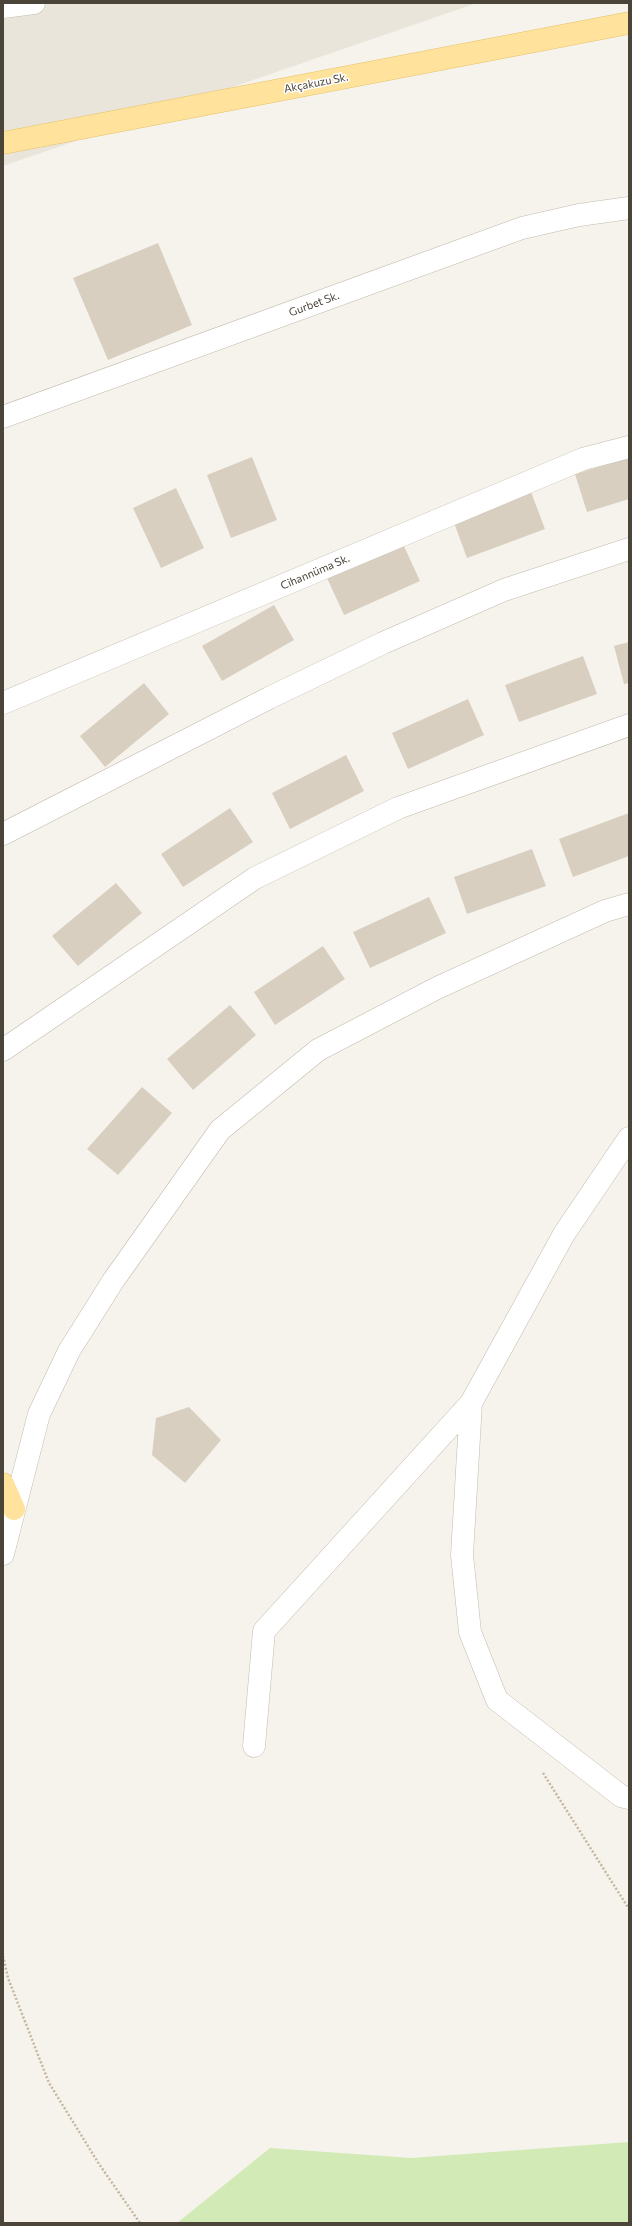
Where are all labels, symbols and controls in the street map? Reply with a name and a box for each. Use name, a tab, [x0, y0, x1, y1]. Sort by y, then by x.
street label: Akçakuzu Sk.	[283, 70, 349, 96]
street label: Gurbet Sk.	[287, 289, 341, 319]
street label: Cihannüma Sk.	[279, 552, 351, 592]

